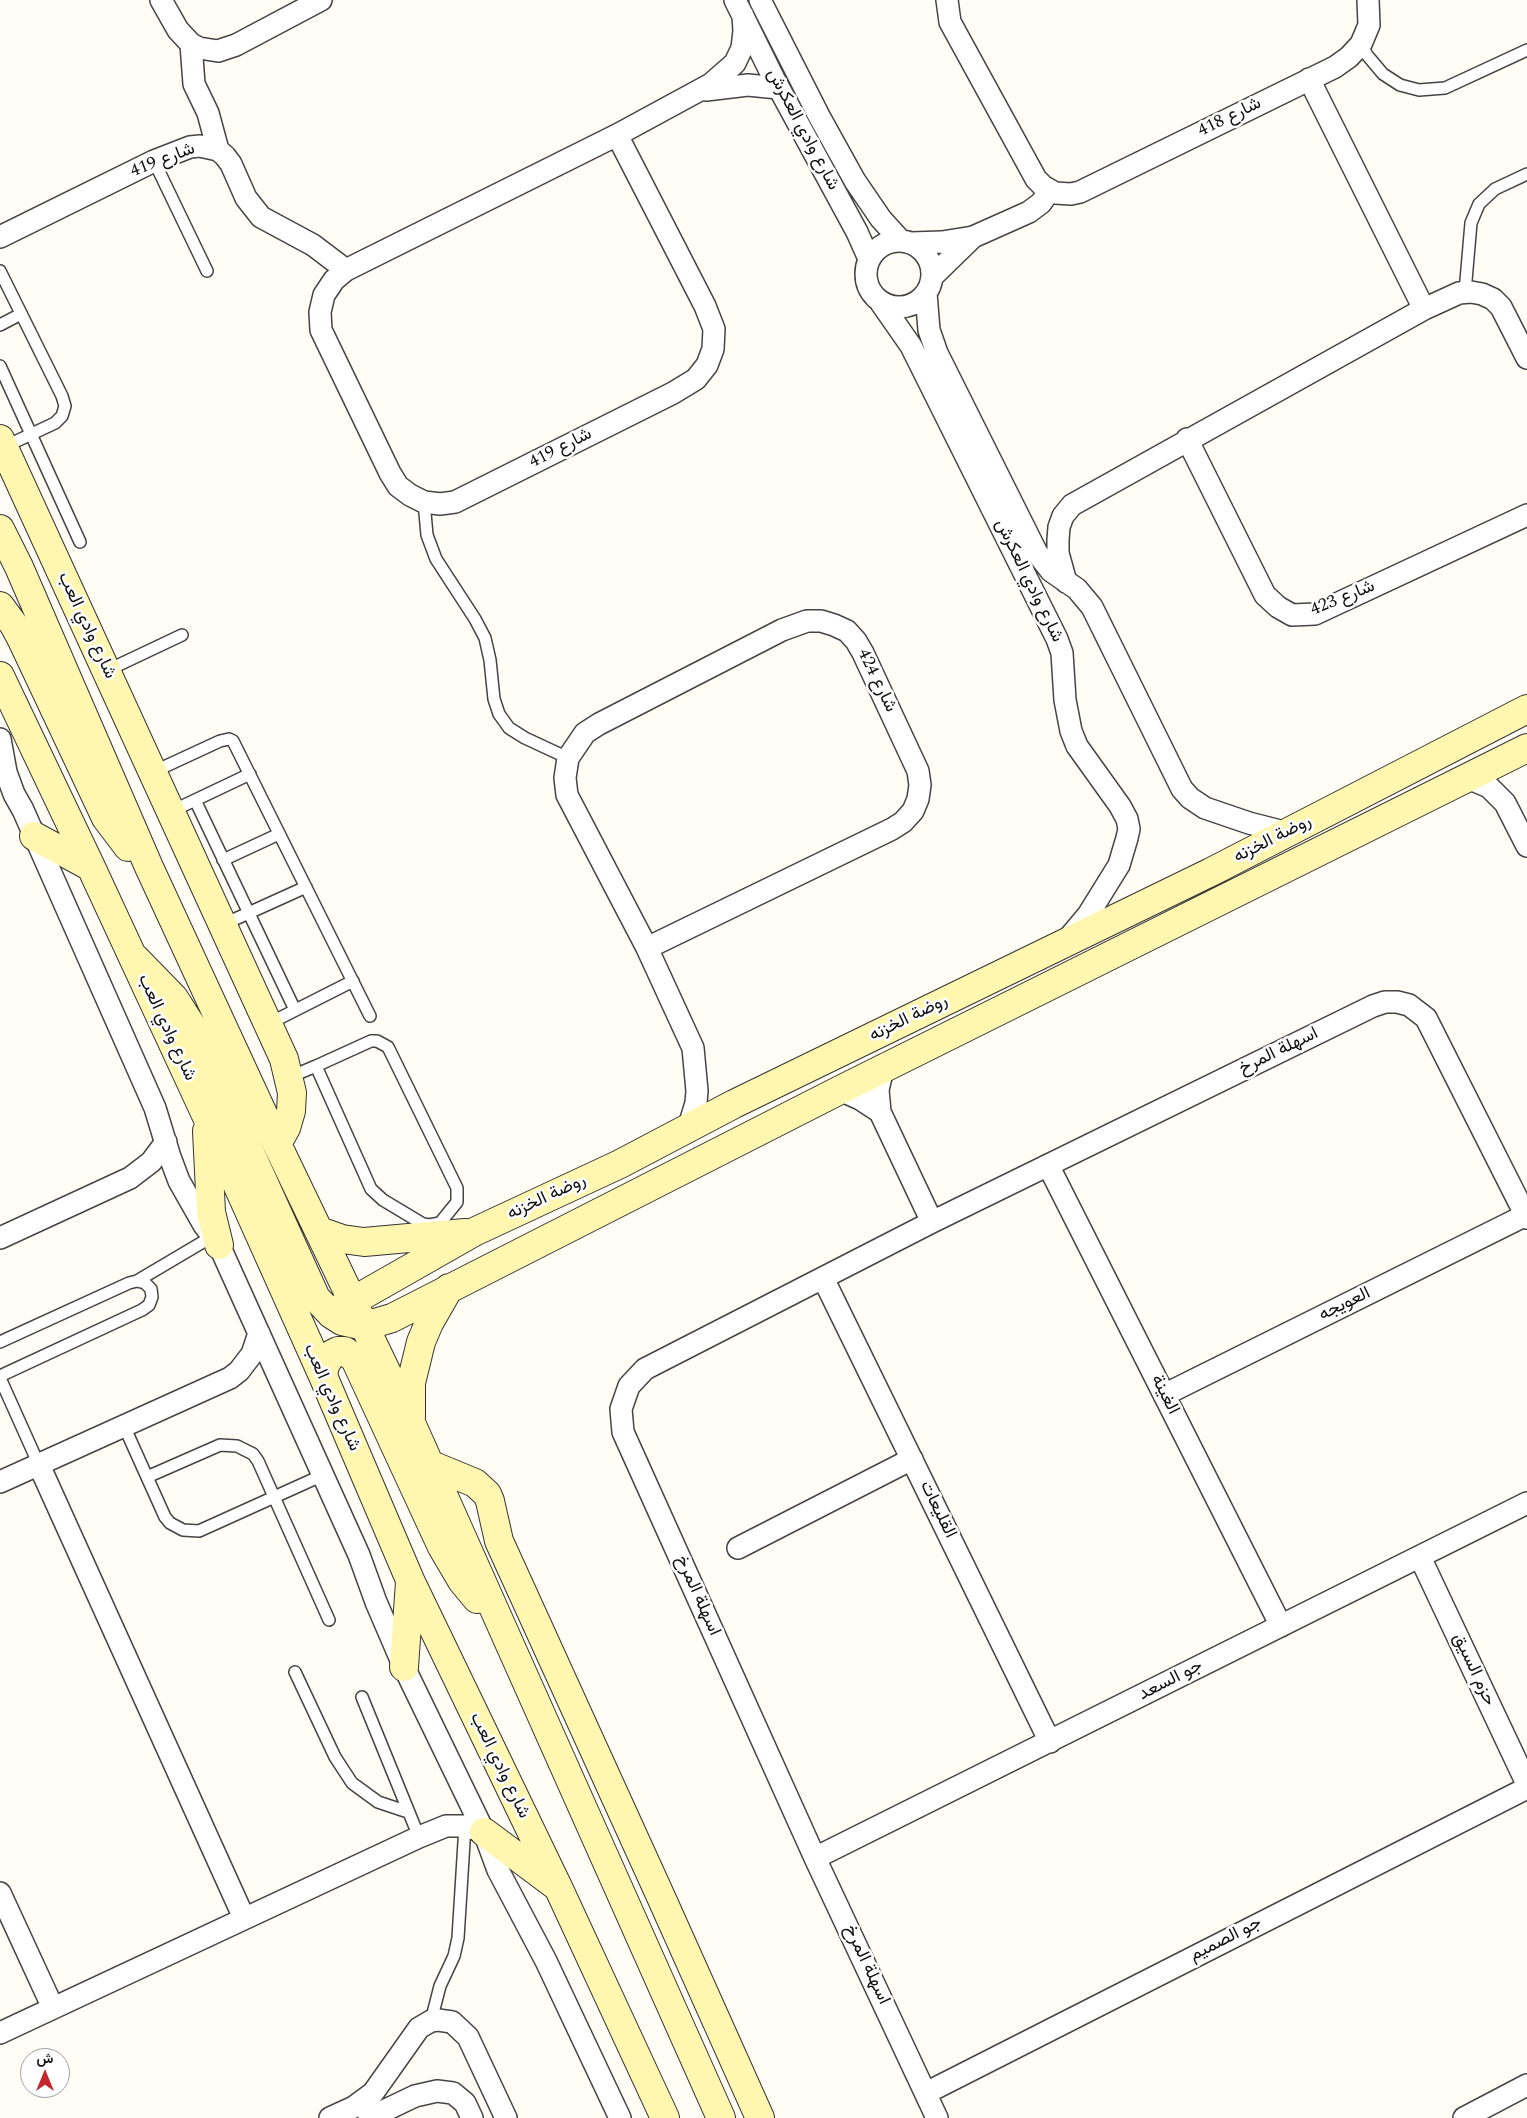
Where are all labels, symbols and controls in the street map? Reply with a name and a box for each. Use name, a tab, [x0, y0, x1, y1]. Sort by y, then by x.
street label: شارع وادي العكرش	[761, 66, 843, 194]
street label: شارع 418	[1195, 93, 1265, 143]
street label: شارع 419	[128, 139, 198, 183]
street label: شارع 419	[526, 424, 596, 474]
street label: شارع وادي العكرش	[989, 516, 1067, 646]
street label: شارع وادي العب	[52, 569, 120, 683]
street label: شارع 423	[1308, 576, 1378, 622]
street label: شارع 424	[851, 646, 901, 716]
street label: روضة الخزنه	[1230, 811, 1316, 869]
street label: شارع وادي العب	[132, 971, 200, 1085]
street label: روضة الخزنه	[866, 991, 952, 1047]
street label: اسهلة المرخ	[1236, 1024, 1322, 1080]
street label: روضة الخزنه	[504, 1170, 590, 1226]
street label: العويجه	[1316, 1283, 1374, 1327]
street label: شارع وادي العب	[298, 1341, 364, 1455]
street label: الغينة	[1145, 1372, 1183, 1418]
street label: القليعات	[914, 1478, 960, 1542]
street label: اسهلة المرخ	[670, 1553, 724, 1639]
street label: حزم السيق	[1447, 1630, 1499, 1710]
street label: جو السعد	[1135, 1656, 1207, 1706]
street label: شارع وادي العب	[464, 1710, 534, 1822]
street label: جو الصميم	[1186, 1913, 1266, 1967]
street label: اسهلة المرخ	[838, 1922, 894, 2008]
north arrow	[20, 2048, 70, 2098]
text: ش	[37, 2048, 53, 2069]

